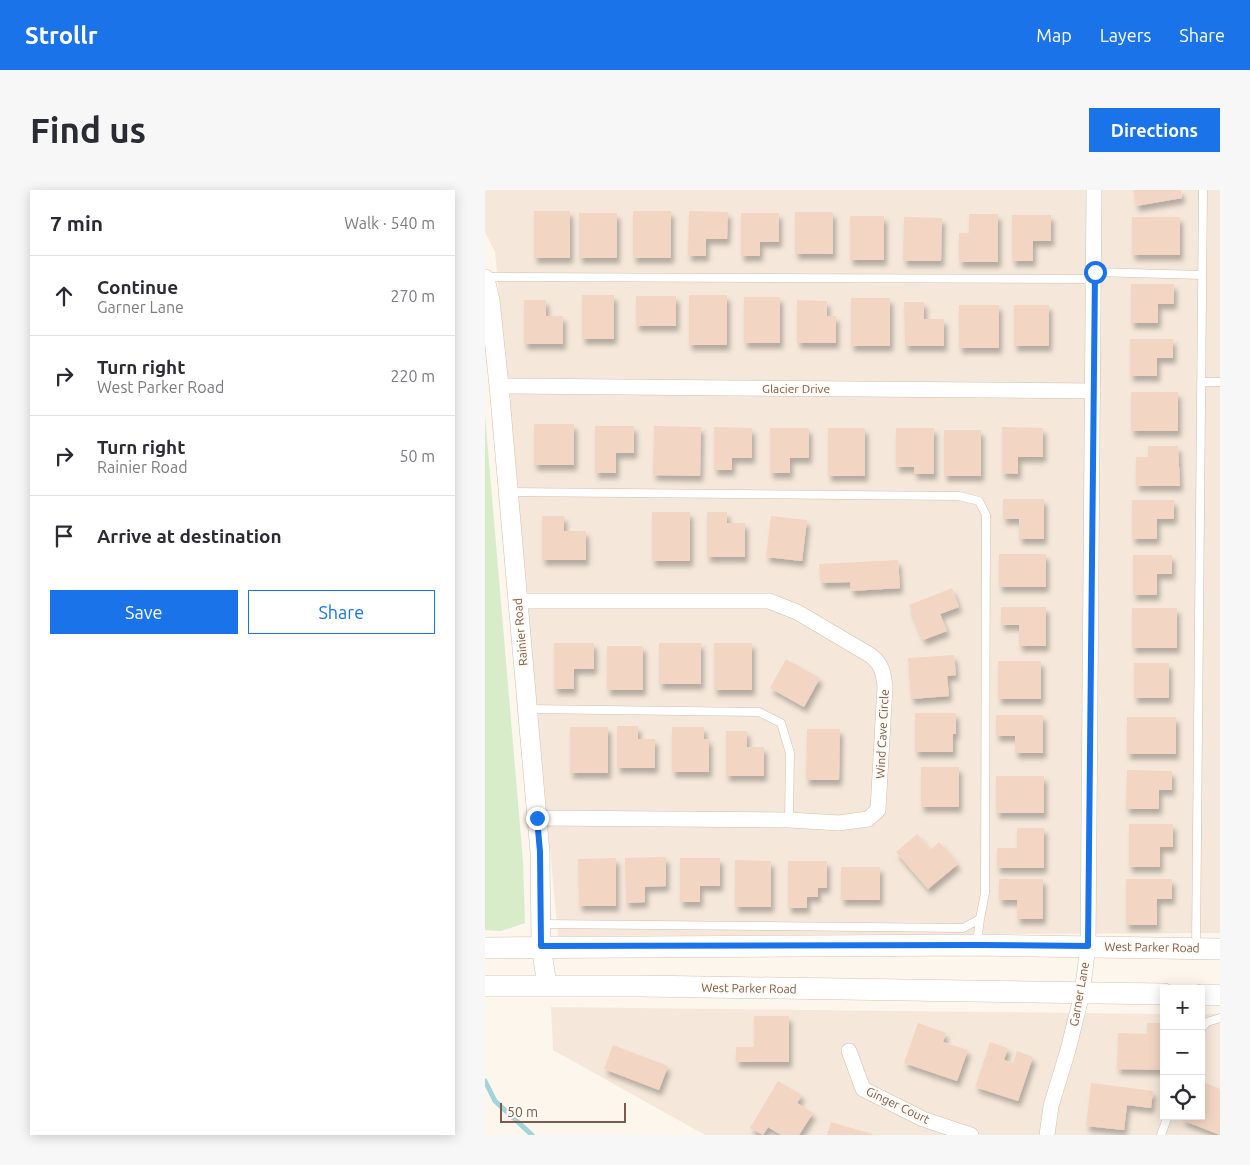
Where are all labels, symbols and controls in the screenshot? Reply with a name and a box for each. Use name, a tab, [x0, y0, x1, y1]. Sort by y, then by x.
text: Strollr	[25, 22, 98, 49]
text: Map	[1036, 25, 1072, 45]
text: Layers	[1100, 25, 1151, 45]
text: Share	[1179, 25, 1225, 45]
button: Directions	[1089, 108, 1220, 152]
text: Find us	[30, 110, 146, 150]
text: 7 min	[50, 211, 103, 235]
text: Walk · 540 m	[344, 214, 435, 232]
route start	[1084, 261, 1107, 284]
text: Continue	[97, 276, 178, 298]
icon: ahead	[50, 282, 78, 310]
text: 270 m	[390, 287, 435, 305]
text: Garner Lane	[97, 298, 184, 316]
text: Turn right	[97, 356, 185, 378]
icon: right	[50, 362, 78, 390]
text: 220 m	[390, 367, 435, 385]
text: West Parker Road	[97, 378, 224, 396]
street label: Glacier Drive	[762, 382, 830, 395]
text: Turn right	[97, 436, 185, 458]
icon: right	[50, 442, 78, 470]
text: 50 m	[399, 447, 435, 465]
text: Rainier Road	[97, 458, 188, 476]
icon: arrive	[50, 522, 78, 550]
text: Arrive at destination	[97, 525, 282, 547]
button: Save	[50, 590, 238, 634]
button: Share	[248, 590, 435, 634]
street label: Rainier Road	[511, 598, 529, 666]
street label: Wind Cave Circle	[873, 689, 891, 779]
route end	[526, 807, 549, 830]
street label: West Parker Road	[1104, 940, 1200, 954]
street label: Garner Lane	[1067, 961, 1091, 1027]
street label: West Parker Road	[701, 981, 797, 995]
map controls	[1160, 985, 1205, 1120]
button: +	[1160, 985, 1205, 1030]
button: −	[1160, 1030, 1205, 1075]
button: locate	[1160, 1075, 1205, 1120]
street label: Ginger Court	[864, 1084, 932, 1126]
scale bar	[500, 1100, 626, 1123]
text: 50 m	[507, 1104, 538, 1120]

